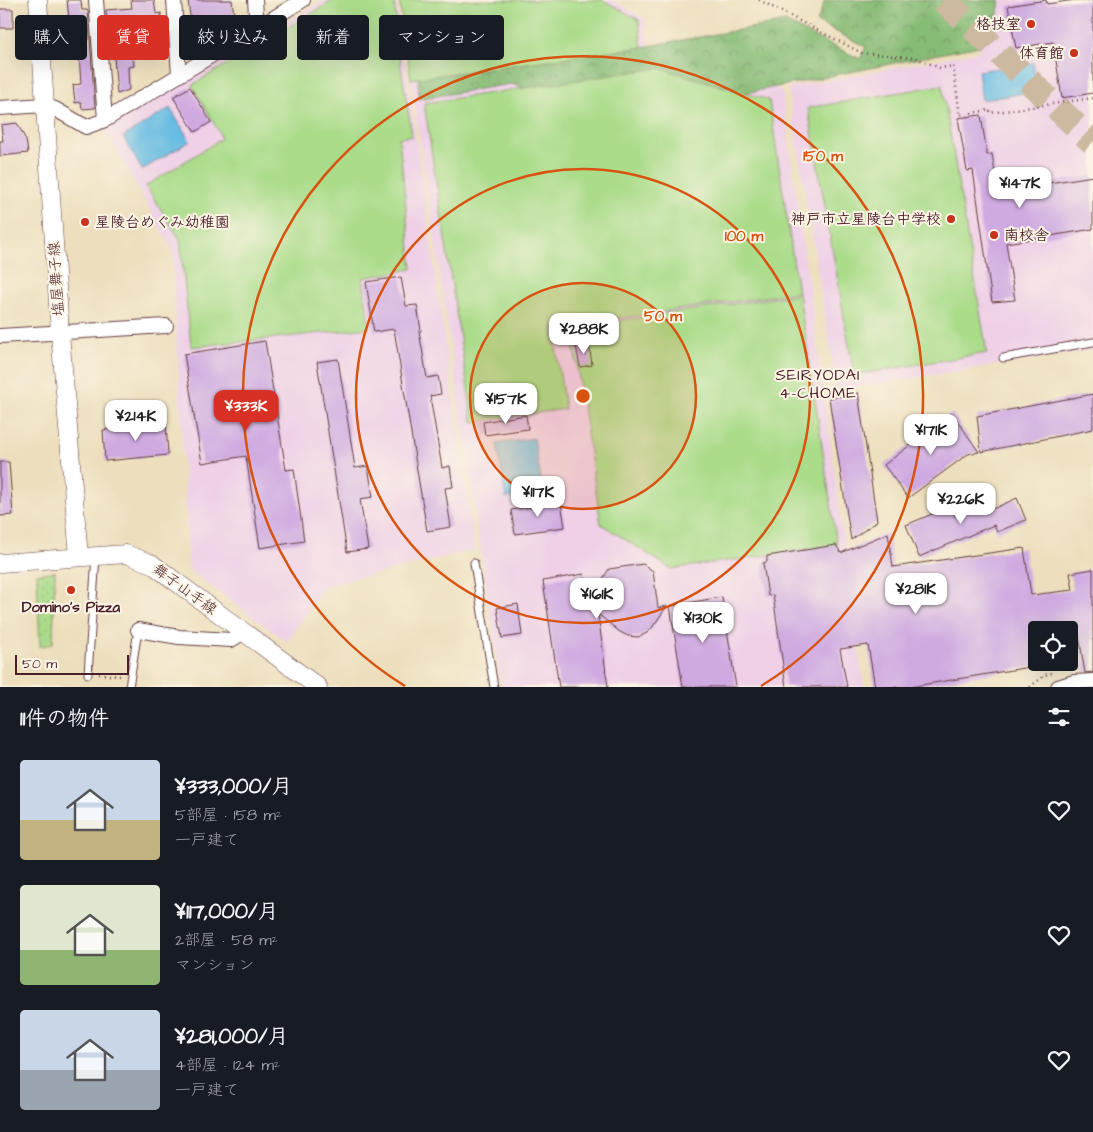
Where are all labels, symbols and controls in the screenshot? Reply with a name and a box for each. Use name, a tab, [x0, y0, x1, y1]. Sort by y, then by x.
place label: 格技室	[976, 14, 1021, 35]
chip: 購入	[15, 15, 87, 60]
chip: 賃貸	[97, 15, 169, 60]
chip: 絞り込み	[179, 15, 287, 60]
chip: 新着	[297, 15, 369, 60]
chip: マンション	[379, 15, 504, 60]
marker: 格技室	[1025, 18, 1037, 30]
place label: 体育館	[1019, 43, 1064, 64]
marker: 体育館	[1068, 47, 1080, 59]
text: 150 m	[803, 146, 843, 167]
pin: ¥147K	[985, 166, 1055, 209]
text: ¥147K	[999, 172, 1041, 194]
place label: 神戸市立星陵台中学校	[791, 209, 941, 230]
place label: 星陵台めぐみ幼稚園	[95, 212, 230, 233]
marker: 神戸市立星陵台中学校	[945, 213, 957, 225]
marker: 星陵台めぐみ幼稚園	[79, 216, 91, 228]
place label: 南校舎	[1004, 225, 1049, 246]
text: 100 m	[725, 226, 764, 247]
marker: 南校舎	[988, 229, 1000, 241]
street label: 塩屋舞子線	[43, 241, 70, 317]
text: 50 m	[644, 306, 682, 327]
pin: ¥288K	[549, 312, 619, 355]
text: ¥288K	[560, 318, 608, 340]
district label: SEIRYODAI 4-CHOME	[776, 364, 860, 404]
pin: ¥157K	[471, 382, 541, 425]
centre of rings	[574, 387, 592, 405]
text: ¥157K	[485, 388, 527, 410]
pin: ¥333K	[211, 390, 281, 432]
text: ¥333K	[225, 395, 267, 417]
pin: ¥214K	[101, 400, 171, 442]
text: ¥214K	[116, 405, 156, 427]
pin: ¥171K	[896, 414, 966, 456]
text: ¥171K	[915, 419, 947, 441]
pin: ¥117K	[503, 476, 573, 518]
text: ¥117K	[522, 481, 554, 503]
pin: ¥226K	[926, 482, 996, 525]
text: ¥226K	[938, 488, 984, 510]
street label: 舞子山手線	[148, 559, 221, 620]
pin: ¥281K	[881, 572, 951, 615]
pin: ¥161K	[562, 578, 632, 620]
text: ¥281K	[896, 578, 936, 600]
text: ¥161K	[581, 583, 613, 605]
marker: Domino's Pizza	[65, 584, 77, 596]
place label: Domino's Pizza	[22, 597, 121, 618]
pin: ¥130K	[668, 602, 738, 644]
text: ¥130K	[684, 607, 722, 629]
map controls	[1028, 621, 1078, 671]
button: locate	[1028, 621, 1078, 671]
scale bar	[15, 652, 129, 675]
text: 50 m	[22, 654, 57, 674]
icon: filters	[1045, 703, 1073, 731]
text: 11件の物件	[20, 704, 109, 733]
text: ¥333,000/月	[175, 772, 292, 801]
icon: home	[60, 780, 120, 840]
icon: heart	[1045, 796, 1073, 824]
text: 5部屋 · 158 m²	[175, 804, 282, 826]
text: 一戸建て	[175, 829, 239, 851]
text: ¥117,000/月	[175, 897, 279, 926]
icon: home	[60, 905, 120, 965]
icon: heart	[1045, 921, 1073, 949]
text: 2部屋 · 58 m²	[175, 929, 278, 951]
text: マンション	[175, 954, 254, 976]
text: ¥281,000/月	[175, 1022, 289, 1051]
icon: home	[60, 1030, 120, 1090]
icon: heart	[1045, 1046, 1073, 1074]
text: 4部屋 · 124 m²	[175, 1054, 280, 1076]
text: 一戸建て	[175, 1079, 239, 1101]

